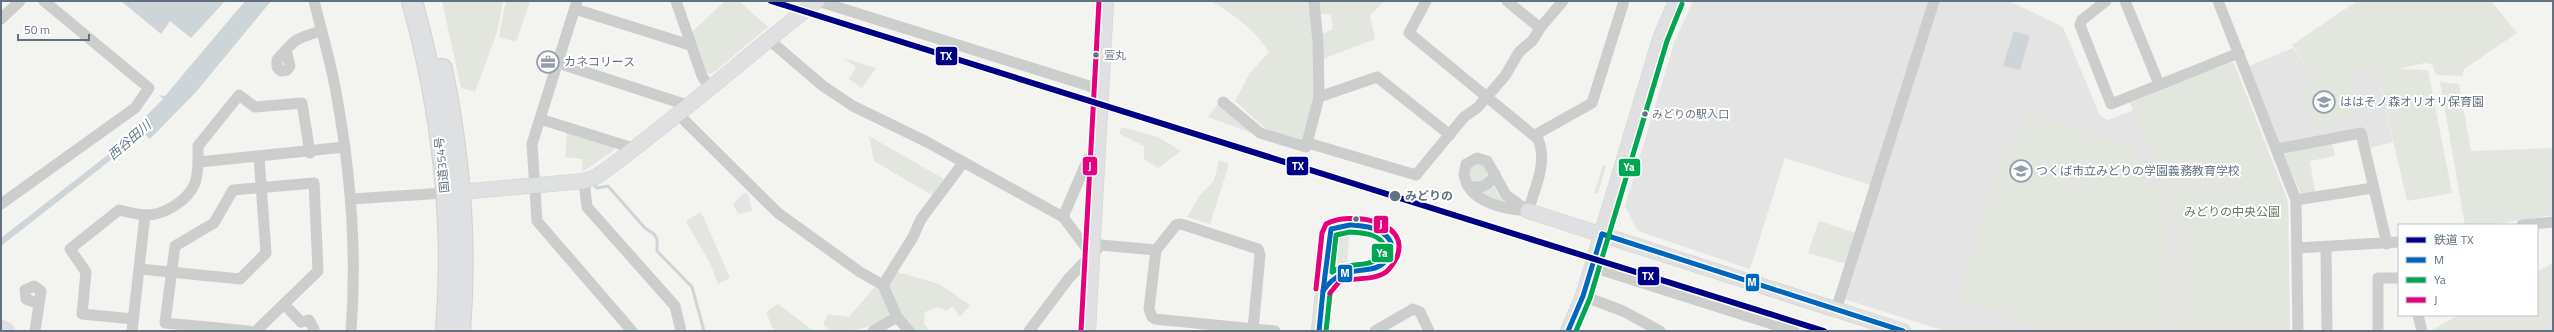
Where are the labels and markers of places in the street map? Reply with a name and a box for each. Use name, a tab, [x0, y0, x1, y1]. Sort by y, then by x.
place label: 萱丸	[1104, 47, 1126, 63]
office icon: カネコリース	[535, 49, 561, 75]
marker: 萱丸	[1091, 50, 1101, 60]
place label: カネコリース	[564, 52, 635, 71]
school or university icon: ははそノ森オリオリ保育園	[2311, 89, 2337, 115]
place label: ははそノ森オリオリ保育園	[2340, 92, 2484, 111]
place label: みどりの駅入口	[1652, 106, 1729, 122]
marker: みどりの駅入口	[1640, 109, 1650, 119]
school or university icon: つくば市立みどりの学園義務教育学校	[2008, 158, 2034, 184]
place label: つくば市立みどりの学園義務教育学校	[2036, 161, 2240, 180]
place label: みどりの	[1405, 186, 1453, 205]
marker: みどりの	[1388, 189, 1402, 203]
unlabelled marker	[1351, 214, 1361, 224]

